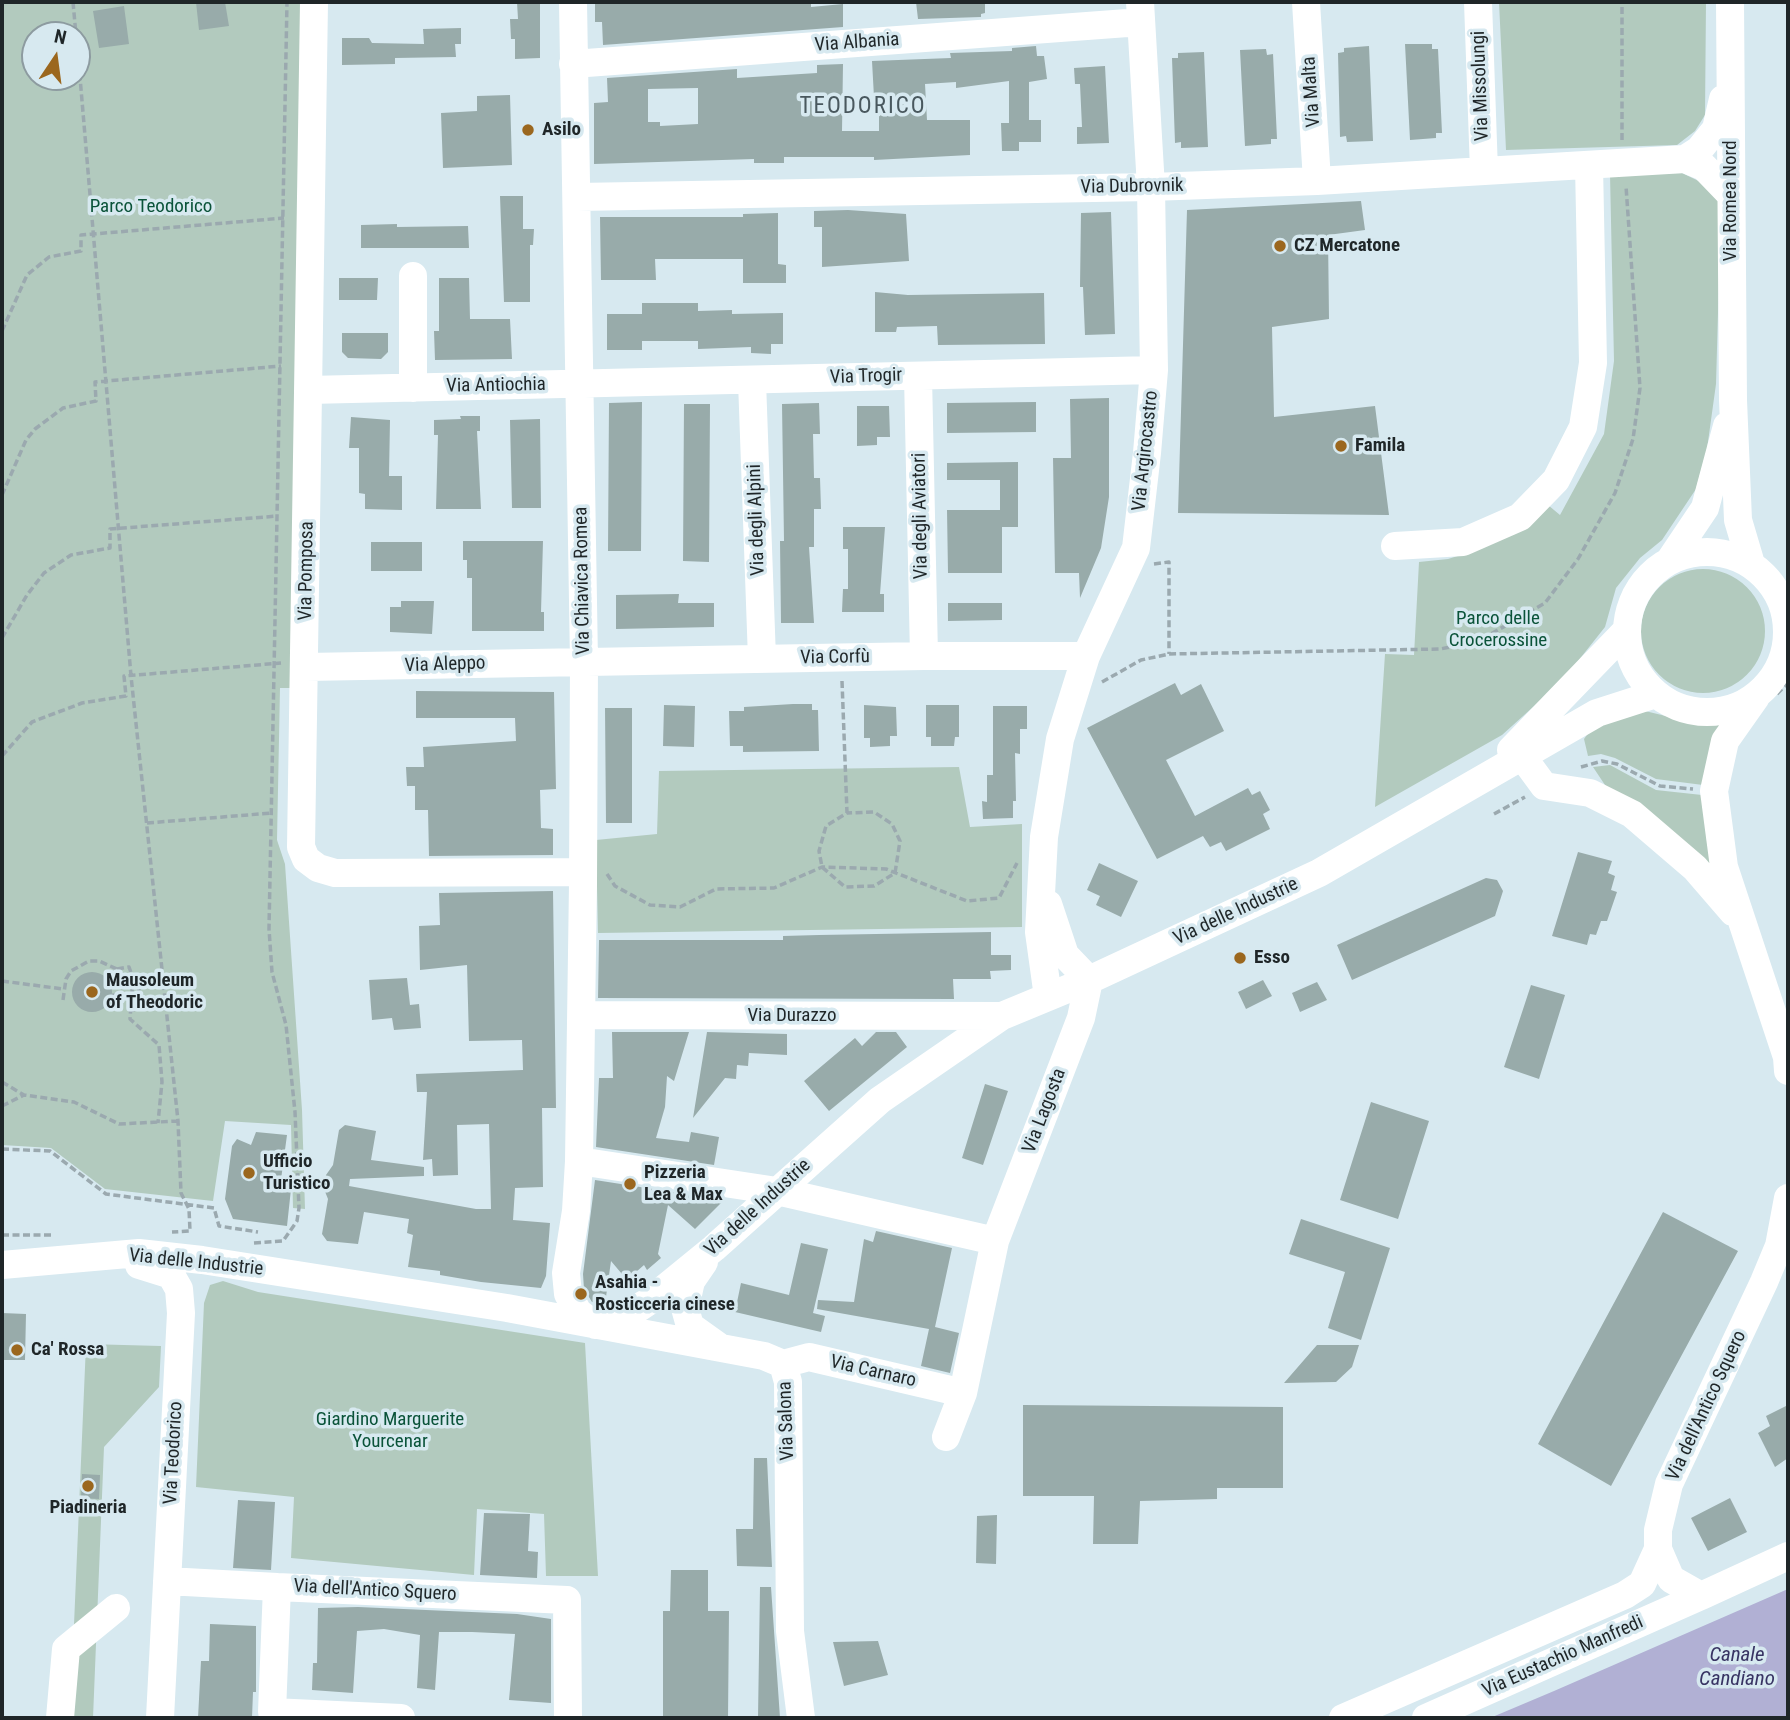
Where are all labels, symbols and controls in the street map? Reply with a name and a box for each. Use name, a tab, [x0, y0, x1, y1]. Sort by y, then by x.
north arrow	[21, 21, 91, 91]
text: N	[52, 24, 69, 50]
street label: Via Albania	[814, 29, 900, 57]
street label: Via Missolungi	[1468, 30, 1494, 142]
street label: Via Malta	[1298, 56, 1326, 128]
district label: TEODORICO	[801, 93, 925, 121]
place label: Asilo	[542, 119, 581, 141]
marker: Asilo	[520, 122, 536, 138]
street label: Via Romea Nord	[1720, 140, 1742, 262]
street label: Via Dubrovnik	[1080, 175, 1184, 199]
park label: Parco Teodorico	[90, 196, 212, 218]
place label: CZ Mercatone	[1294, 235, 1400, 257]
marker: CZ Mercatone	[1272, 238, 1288, 254]
street label: Via Trogir	[829, 364, 903, 390]
street label: Via Antiochia	[446, 374, 546, 398]
street label: Via Argirocastro	[1128, 390, 1164, 512]
place label: Famila	[1355, 435, 1405, 457]
marker: Famila	[1333, 438, 1349, 454]
street label: Via degli Aviatori	[908, 453, 934, 579]
street label: Via degli Alpini	[744, 464, 770, 576]
street label: Via Chiavica Romea	[570, 507, 596, 655]
street label: Via Pomposa	[295, 521, 319, 621]
park label: Parco delle Crocerossine	[1449, 608, 1547, 652]
street label: Via Corfù	[800, 646, 870, 670]
street label: Via Aleppo	[404, 652, 486, 678]
street label: Via delle Industrie	[1170, 873, 1302, 951]
place label: Esso	[1254, 947, 1290, 969]
marker: Esso	[1232, 950, 1248, 966]
place label: Mausoleum of Theodoric	[106, 970, 203, 1014]
marker: Mausoleum of Theodoric	[84, 984, 100, 1000]
street label: Via Durazzo	[747, 1005, 837, 1027]
street label: Via Lagosta	[1018, 1065, 1072, 1157]
place label: Ufficio Turistico	[263, 1151, 331, 1195]
street label: Via delle Industrie	[700, 1154, 816, 1262]
place label: Pizzeria Lea & Max	[644, 1162, 723, 1206]
marker: Ufficio Turistico	[241, 1165, 257, 1181]
marker: Pizzeria Lea & Max	[622, 1176, 638, 1192]
street label: Via delle Industrie	[128, 1245, 264, 1281]
place label: Asahia - Rosticceria cinese	[595, 1272, 735, 1316]
marker: Asahia - Rosticceria cinese	[573, 1286, 589, 1302]
street label: Via dell'Antico Squero	[1662, 1327, 1752, 1485]
place label: Ca' Rossa	[31, 1339, 104, 1361]
marker: Ca' Rossa	[9, 1342, 25, 1358]
street label: Via Carnaro	[828, 1351, 918, 1393]
street label: Via Salona	[774, 1381, 800, 1461]
street label: Via Teodorico	[160, 1401, 188, 1505]
park label: Giardino Marguerite Yourcenar	[316, 1409, 464, 1453]
marker: Piadineria	[80, 1478, 96, 1494]
place label: Piadineria	[49, 1497, 127, 1519]
street label: Via dell'Antico Squero	[293, 1575, 457, 1607]
street label: Via Eustachio Manfredi	[1479, 1611, 1647, 1703]
water label: Canale Candiano	[1699, 1643, 1775, 1693]

